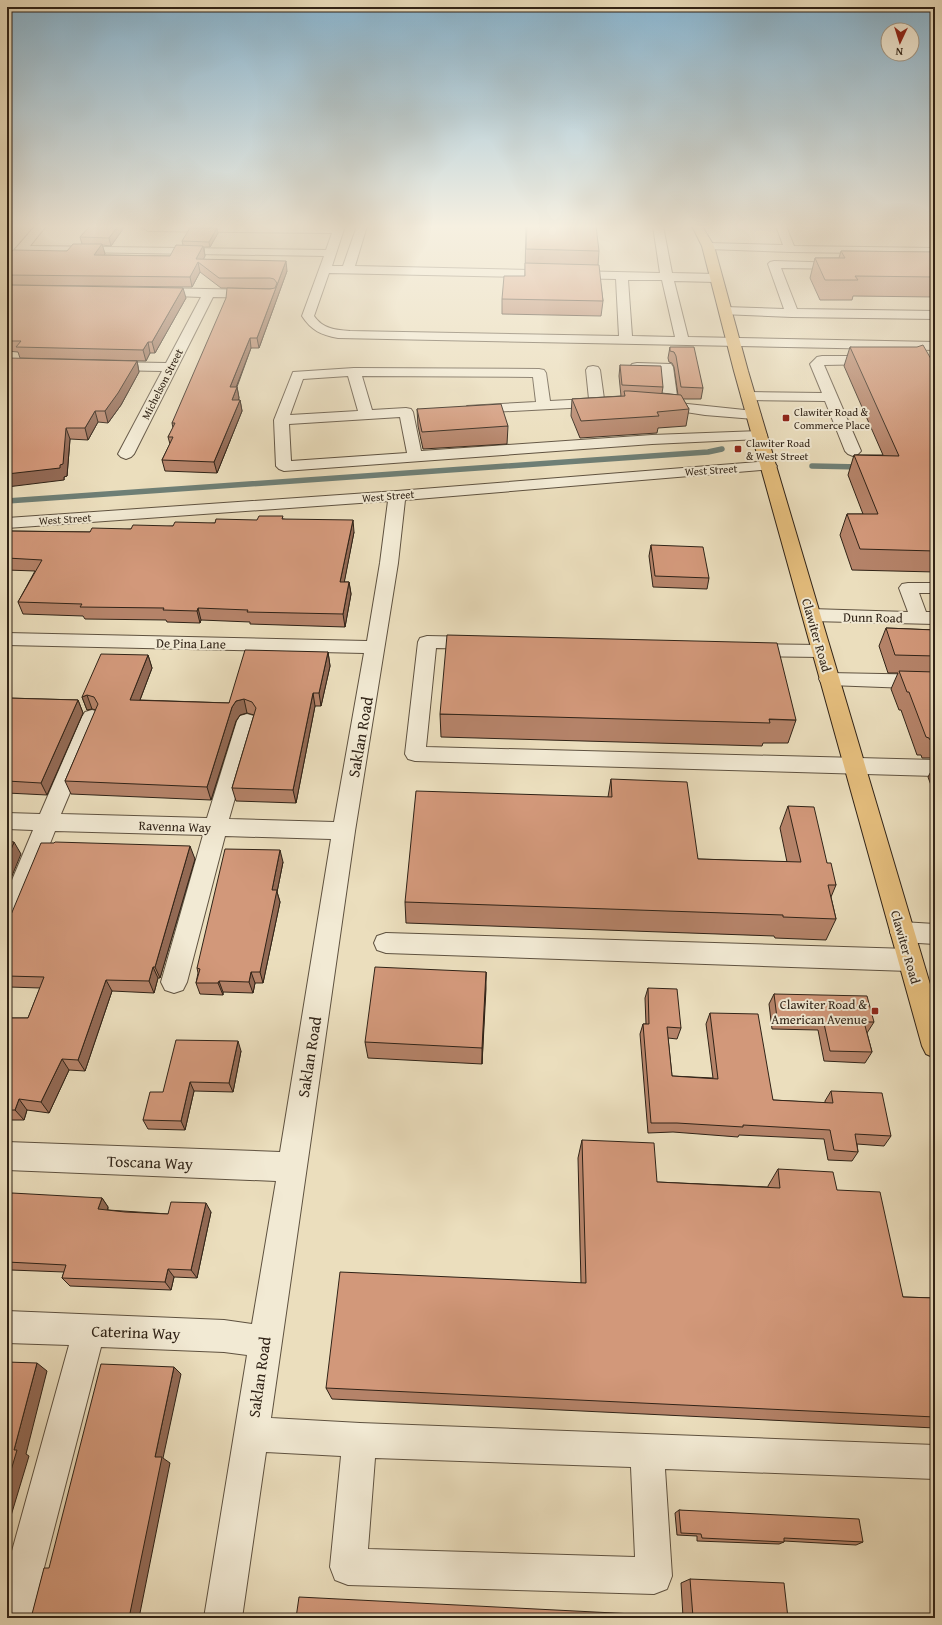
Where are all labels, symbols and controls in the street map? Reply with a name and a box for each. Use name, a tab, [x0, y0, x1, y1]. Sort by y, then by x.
north arrow	[880, 22, 920, 62]
text: N	[894, 44, 904, 60]
street label: Michelson Street	[137, 346, 187, 422]
place label: Clawiter Road & Commerce Place	[794, 404, 870, 433]
marker: Clawiter Road & Commerce Place	[781, 413, 791, 423]
place label: Clawiter Road & West Street	[746, 435, 810, 464]
marker: Clawiter Road & West Street	[733, 444, 743, 454]
street label: West Street	[684, 460, 738, 480]
street label: West Street	[361, 486, 415, 506]
street label: West Street	[38, 509, 92, 529]
street label: Clawiter Road	[797, 596, 836, 674]
street label: Dunn Road	[843, 607, 903, 628]
street label: De Pina Lane	[156, 633, 226, 654]
street label: Saklan Road	[341, 694, 379, 779]
street label: Ravenna Way	[138, 816, 212, 837]
street label: Clawiter Road	[886, 908, 925, 986]
place label: Clawiter Road & American Avenue	[771, 995, 867, 1029]
marker: Clawiter Road & American Avenue	[870, 1006, 880, 1016]
street label: Saklan Road	[291, 1014, 327, 1099]
street label: Toscana Way	[107, 1149, 193, 1175]
street label: Caterina Way	[91, 1318, 181, 1346]
street label: Saklan Road	[241, 1335, 277, 1419]

